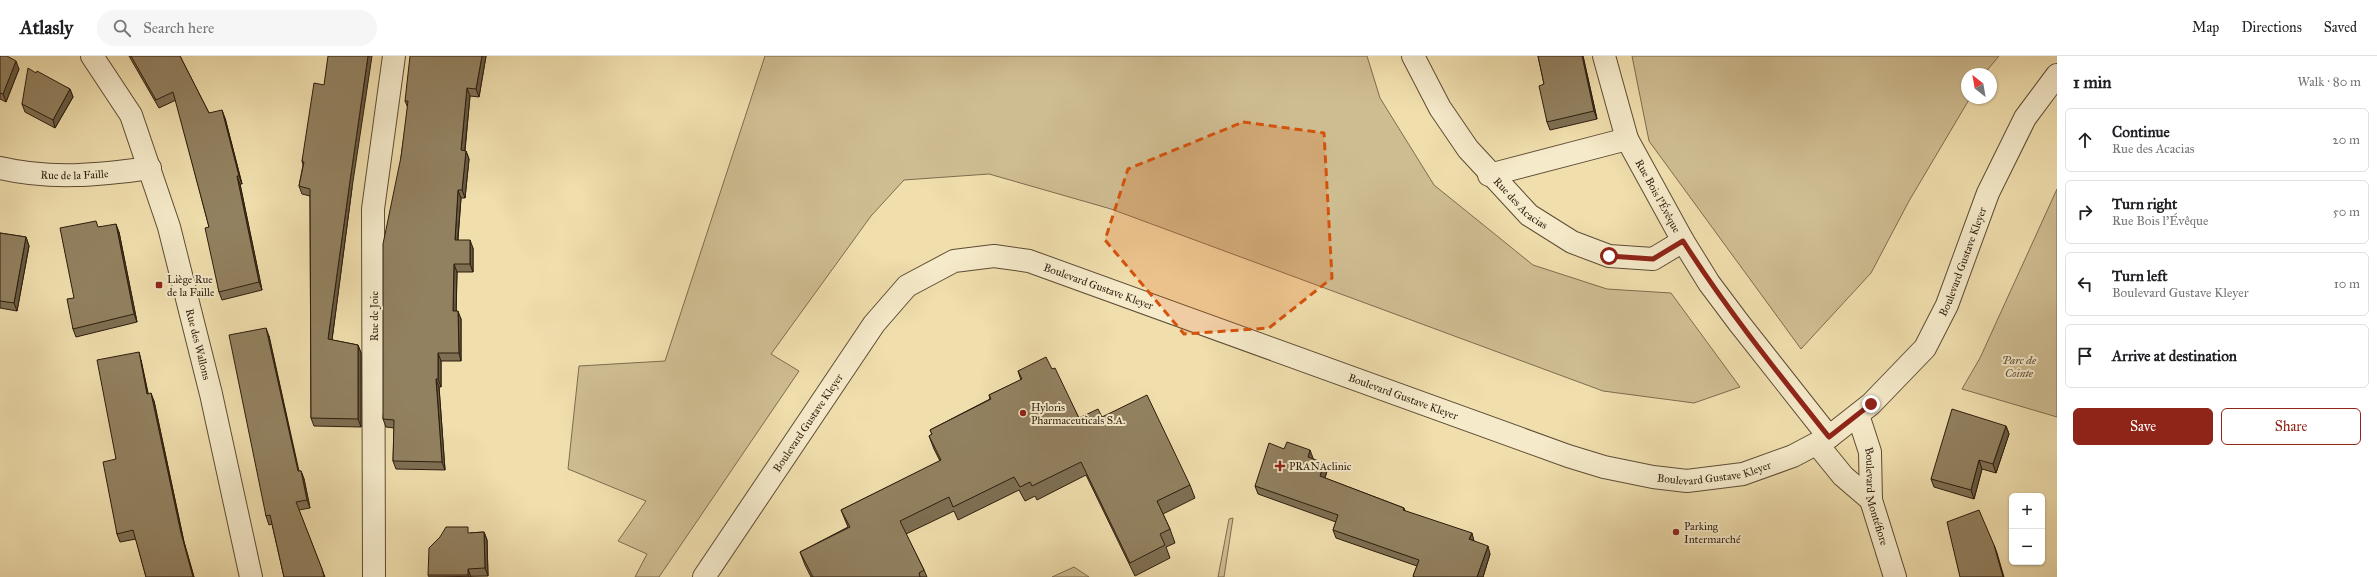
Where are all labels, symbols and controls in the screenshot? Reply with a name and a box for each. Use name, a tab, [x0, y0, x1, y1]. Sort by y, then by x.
search box	[97, 10, 377, 46]
text: Atlasly	[20, 16, 73, 39]
icon: search	[111, 17, 133, 39]
text: Search here	[143, 19, 214, 37]
text: Map	[2192, 19, 2219, 36]
text: Directions	[2241, 19, 2302, 36]
text: Saved	[2324, 19, 2357, 36]
north arrow	[1961, 68, 1997, 104]
text: 1 min	[2073, 72, 2112, 93]
text: Walk · 80 m	[2298, 74, 2361, 90]
text: Continue	[2112, 123, 2170, 141]
icon: ahead	[2074, 129, 2096, 151]
text: 20 m	[2332, 132, 2360, 148]
text: Rue des Acacias	[2112, 141, 2195, 157]
street label: Rue Bois l'Évêque	[1632, 157, 1683, 235]
street label: Rue de la Faille	[40, 167, 109, 182]
street label: Rue des Acacias	[1491, 175, 1550, 232]
text: Turn right	[2112, 195, 2177, 213]
icon: right	[2074, 201, 2096, 223]
street label: Boulevard Gustave Kleyer	[1936, 204, 1990, 319]
text: 50 m	[2333, 204, 2360, 220]
text: Rue Bois l'Évêque	[2112, 213, 2208, 229]
route start	[1600, 247, 1618, 265]
street label: Boulevard Gustave Kleyer	[1042, 261, 1156, 313]
text: Turn left	[2112, 267, 2168, 285]
place label: Liège Rue de la Faille	[167, 273, 215, 299]
icon: left	[2074, 273, 2096, 295]
text: 10 m	[2334, 276, 2360, 292]
marker: Liège Rue de la Faille	[154, 280, 164, 290]
text: Boulevard Gustave Kleyer	[2112, 285, 2249, 301]
street label: Rue de Joie	[368, 290, 382, 341]
street label: Rue des Wallons	[183, 307, 213, 382]
icon: arrive	[2074, 345, 2096, 367]
text: Arrive at destination	[2112, 347, 2237, 365]
park label: Parc de Cointe	[2002, 354, 2037, 380]
street label: Boulevard Gustave Kleyer	[770, 371, 846, 475]
street label: Boulevard Gustave Kleyer	[1346, 371, 1461, 423]
route end	[1862, 395, 1880, 413]
place label: Hyloris Pharmaceuticals S.A.	[1031, 401, 1125, 427]
marker: Hyloris Pharmaceuticals S.A.	[1018, 408, 1028, 418]
button: Save	[2073, 408, 2213, 445]
button: Share	[2221, 408, 2361, 445]
street label: Boulevard Montéfiore	[1862, 445, 1891, 547]
street label: Boulevard Gustave Kleyer	[1656, 458, 1774, 488]
marker: PRANAclinic	[1274, 460, 1286, 472]
place label: PRANAclinic	[1289, 460, 1352, 473]
map controls	[2009, 493, 2045, 565]
button: +	[2009, 493, 2045, 529]
place label: Parking Intermarché	[1684, 520, 1741, 546]
marker: Parking Intermarché	[1671, 527, 1681, 537]
button: −	[2009, 529, 2045, 565]

